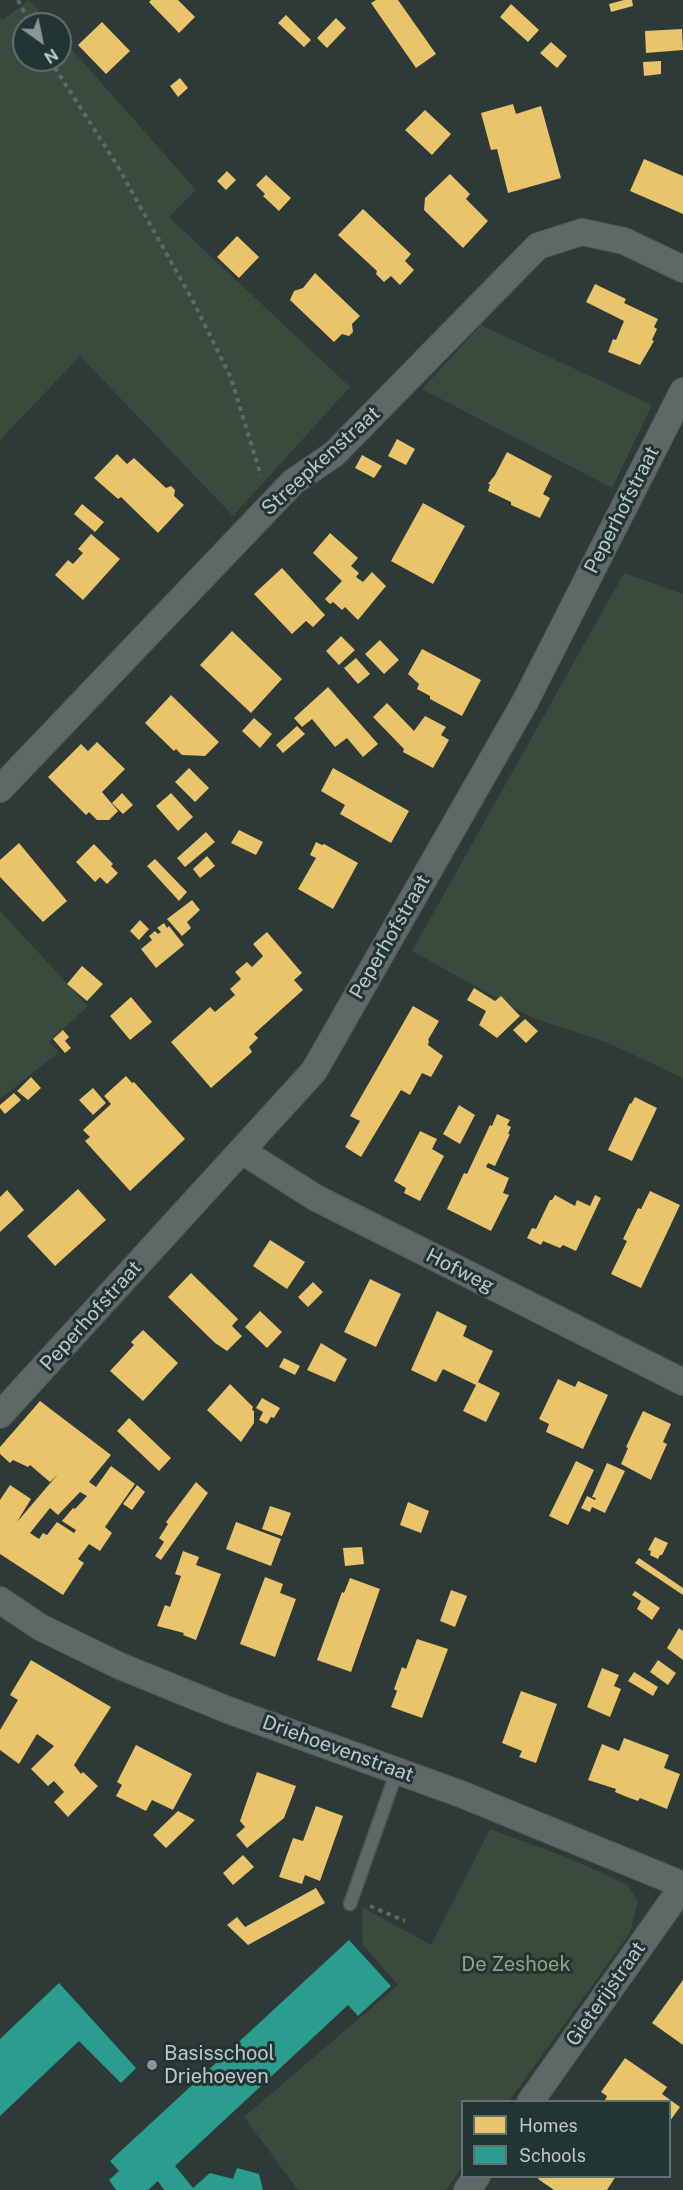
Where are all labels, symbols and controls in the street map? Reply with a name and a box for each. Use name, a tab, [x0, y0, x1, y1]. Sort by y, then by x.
north arrow	[12, 12, 72, 72]
text: N	[41, 44, 61, 67]
street label: Streepkenstraat	[257, 402, 385, 520]
street label: Peperhofstraat	[580, 442, 664, 578]
street label: Peperhofstraat	[345, 870, 435, 1004]
street label: Hofweg	[422, 1244, 498, 1298]
street label: Peperhofstraat	[35, 1256, 147, 1376]
street label: Driehoevenstraat	[259, 1711, 417, 1787]
street label: Gieterijstraat	[561, 1937, 651, 2051]
park label: De Zeshoek	[461, 1953, 571, 1977]
place label: Basisschool Driehoeven	[164, 2042, 275, 2089]
marker: Basisschool Driehoeven	[145, 2058, 159, 2072]
legend	[461, 2100, 671, 2178]
text: Homes	[519, 2115, 578, 2136]
text: Schools	[519, 2145, 586, 2166]

